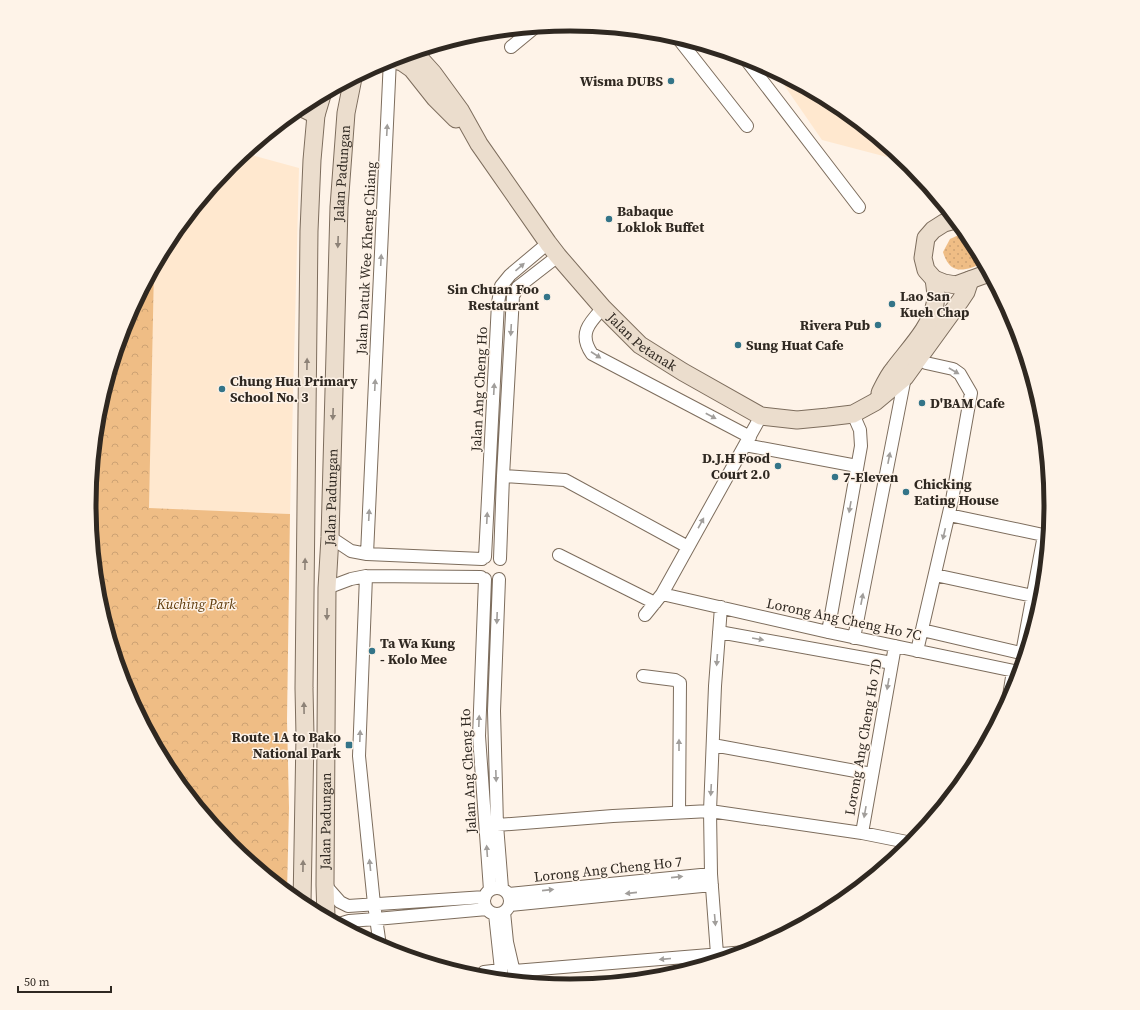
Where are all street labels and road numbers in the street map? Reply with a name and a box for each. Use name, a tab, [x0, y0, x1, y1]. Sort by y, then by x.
street label: Jalan Padungan	[329, 124, 355, 223]
street label: Jalan Datuk Wee Kheng Chiang	[351, 161, 381, 356]
street label: Jalan Petanak	[602, 307, 681, 376]
street label: Jalan Ang Cheng Ho	[466, 326, 492, 453]
street label: Jalan Padungan	[319, 448, 342, 547]
street label: Lorong Ang Cheng Ho 7C	[765, 593, 923, 645]
street label: Lorong Ang Cheng Ho 7D	[839, 657, 887, 817]
street label: Jalan Ang Cheng Ho	[455, 708, 481, 835]
street label: Jalan Padungan	[315, 772, 336, 871]
street label: Lorong Ang Cheng Ho 7	[533, 851, 683, 887]

